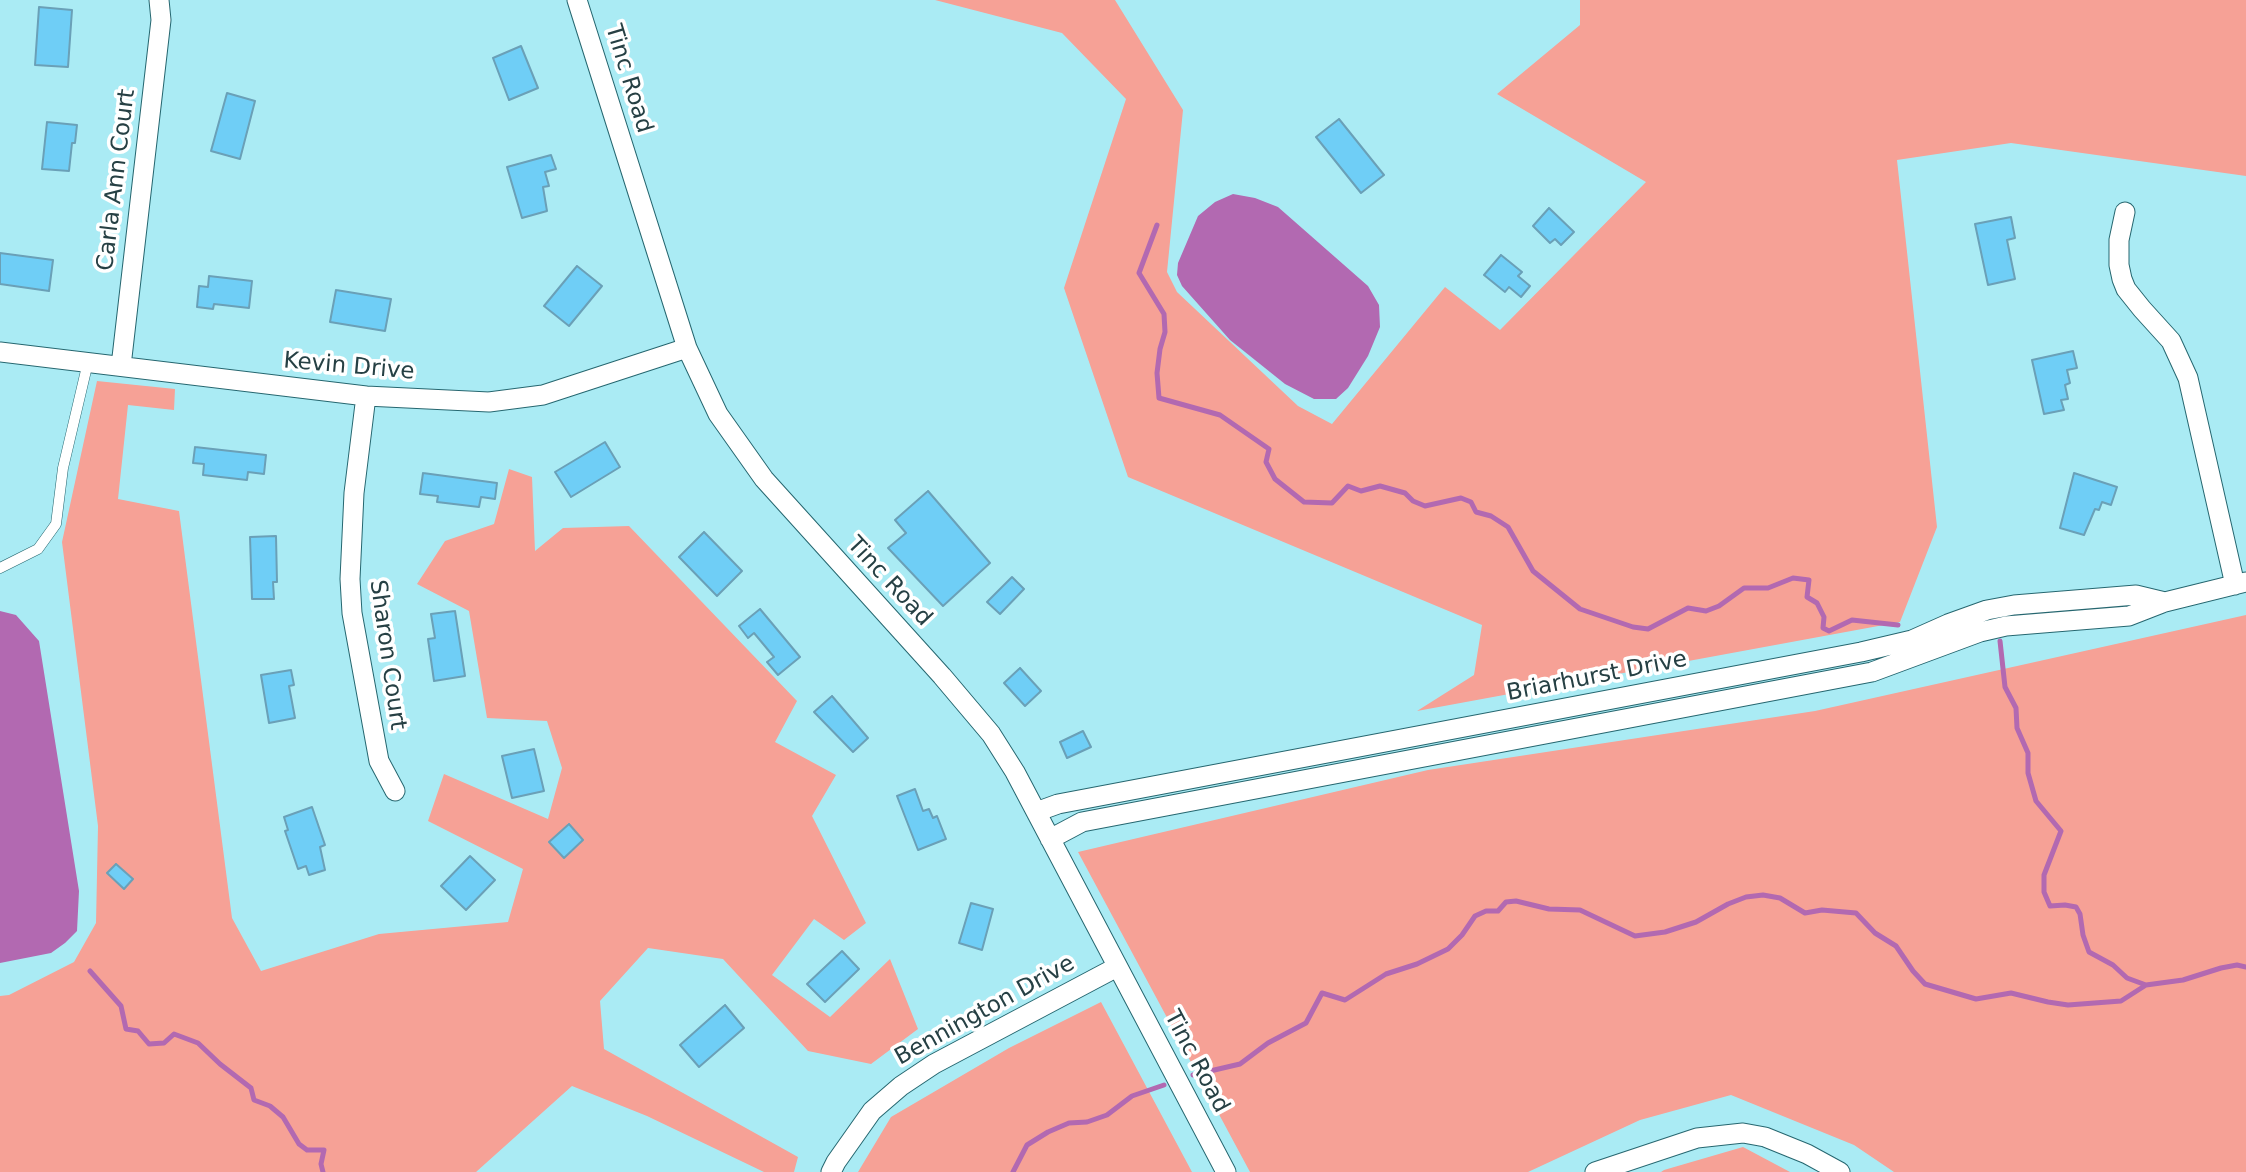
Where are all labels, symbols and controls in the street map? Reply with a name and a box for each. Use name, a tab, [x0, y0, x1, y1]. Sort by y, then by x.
street label: Tinc Road	[598, 21, 658, 137]
street label: Carla Ann Court	[92, 88, 142, 272]
street label: Kevin Drive	[282, 348, 416, 386]
street label: Tinc Road	[841, 532, 937, 632]
street label: Sharon Court	[363, 578, 411, 732]
street label: Briarhurst Drive	[1505, 646, 1689, 708]
street label: Bennington Drive	[890, 950, 1080, 1072]
street label: Tinc Road	[1158, 1006, 1234, 1118]

